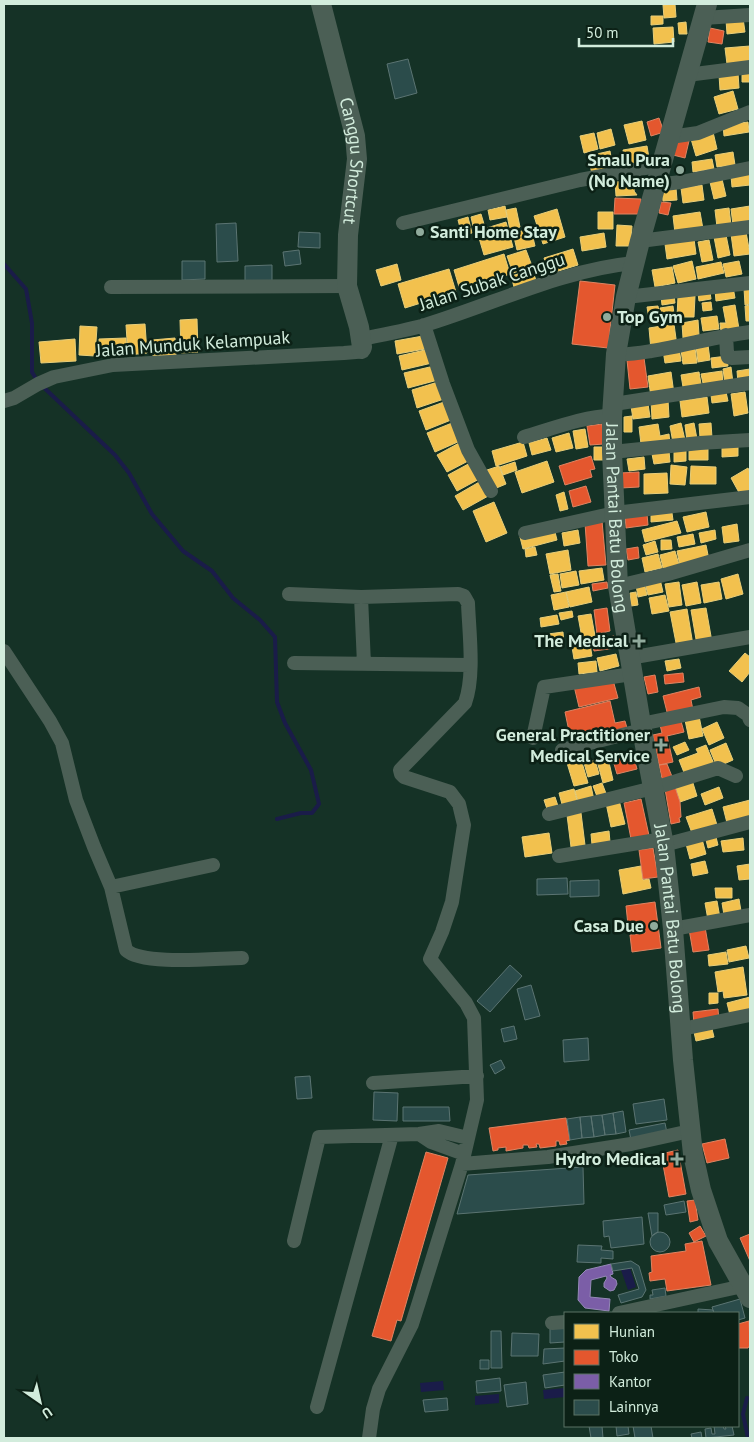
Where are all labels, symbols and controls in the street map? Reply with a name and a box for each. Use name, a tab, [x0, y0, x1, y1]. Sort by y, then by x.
scale bar	[579, 15, 673, 47]
text: 50 m	[586, 23, 619, 42]
street label: Canggu Shortcut	[335, 95, 369, 226]
place label: Small Pura (No Name)	[587, 148, 670, 192]
marker: Small Pura (No Name)	[674, 164, 686, 176]
place label: Santi Home Stay	[430, 220, 557, 243]
marker: Santi Home Stay	[414, 226, 426, 238]
street label: Jalan Subak Canggu	[415, 247, 567, 316]
place label: Top Gym	[617, 305, 683, 328]
marker: Top Gym	[601, 311, 613, 323]
street label: Jalan Munduk Kelampuak	[94, 325, 291, 362]
street label: Jalan Pantai Batu Bolong	[601, 422, 634, 615]
place label: The Medical	[534, 629, 629, 652]
marker: The Medical	[632, 634, 646, 648]
place label: General Practitioner Medical Service	[496, 723, 651, 767]
marker: General Practitioner Medical Service	[654, 738, 668, 752]
street label: Jalan Pantai Batu Bolong	[649, 821, 691, 1014]
place label: Casa Due	[574, 914, 644, 937]
marker: Casa Due	[648, 920, 660, 932]
place label: Hydro Medical	[555, 1147, 667, 1170]
marker: Hydro Medical	[670, 1152, 684, 1166]
legend	[564, 1312, 739, 1427]
text: Hunian	[609, 1322, 655, 1341]
text: Toko	[609, 1347, 639, 1366]
text: Kantor	[609, 1372, 651, 1391]
north arrow	[15, 1377, 65, 1427]
text: Lainnya	[609, 1397, 659, 1416]
text: U	[39, 1403, 56, 1423]

